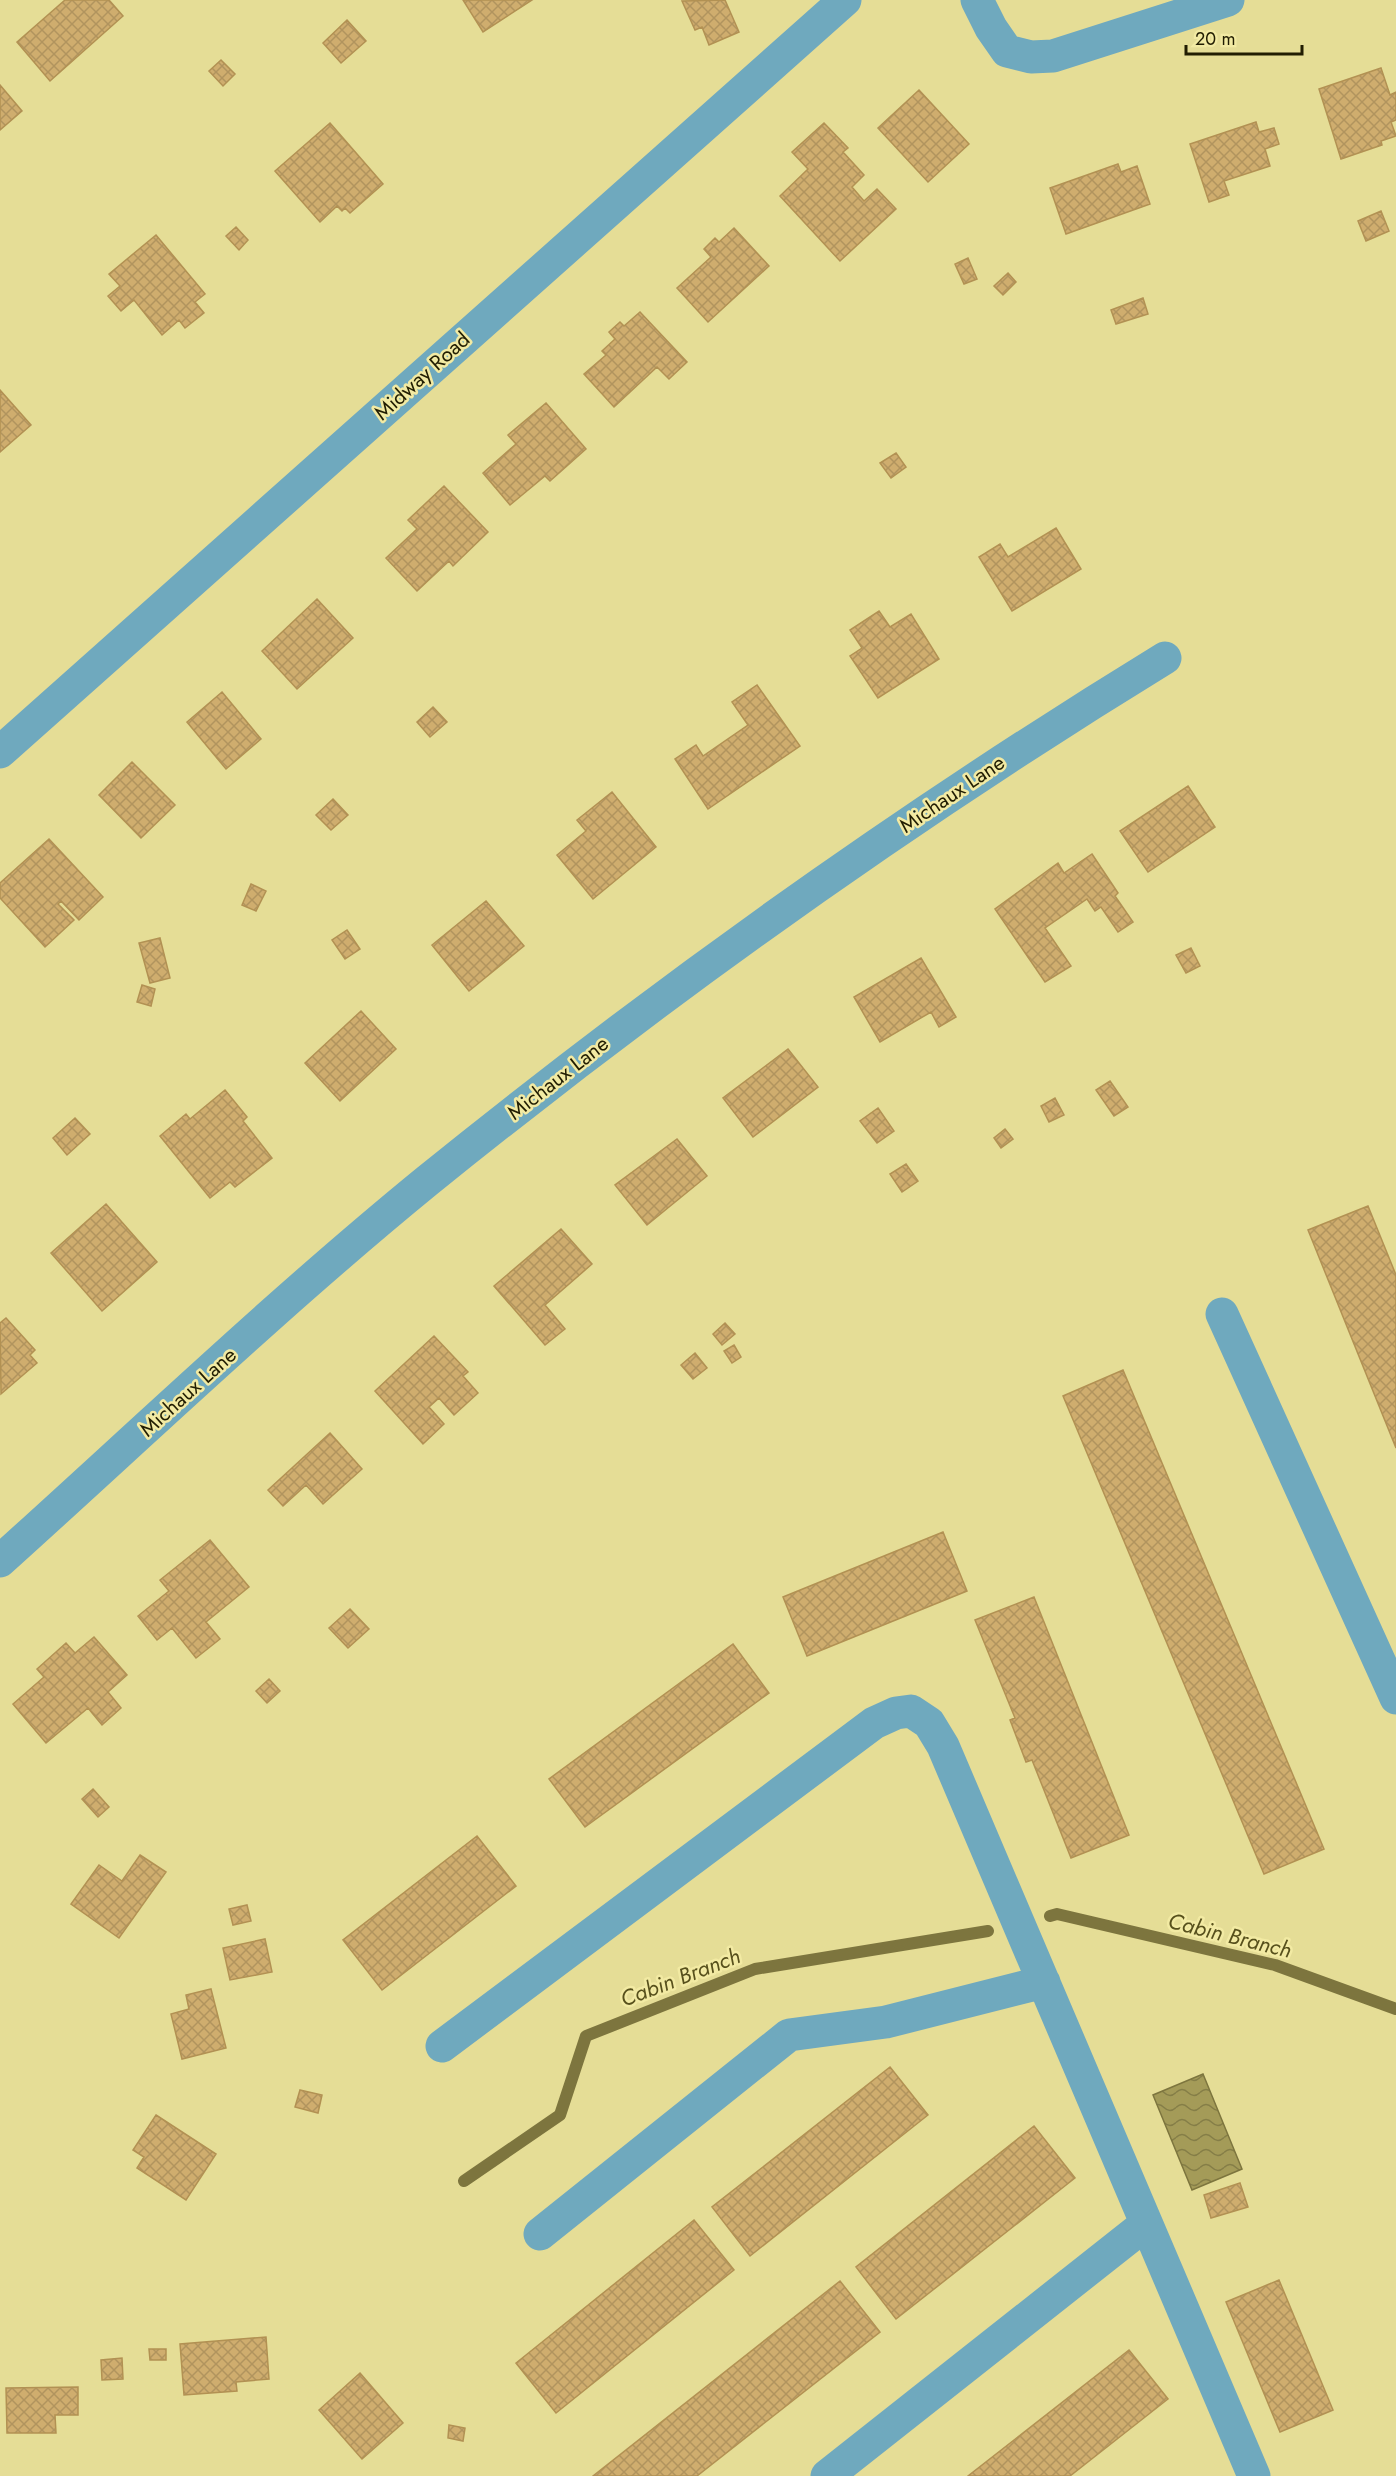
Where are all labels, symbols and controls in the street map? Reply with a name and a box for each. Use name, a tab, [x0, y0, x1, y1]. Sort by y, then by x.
scale bar	[1186, 18, 1302, 56]
text: 20 m	[1195, 26, 1235, 52]
street label: Midway Road	[368, 325, 476, 427]
street label: Michaux Lane	[893, 748, 1011, 840]
street label: Michaux Lane	[501, 1029, 615, 1127]
street label: Michaux Lane	[133, 1340, 243, 1444]
water label: Cabin Branch	[1165, 1904, 1295, 1966]
water label: Cabin Branch	[615, 1939, 745, 2015]

